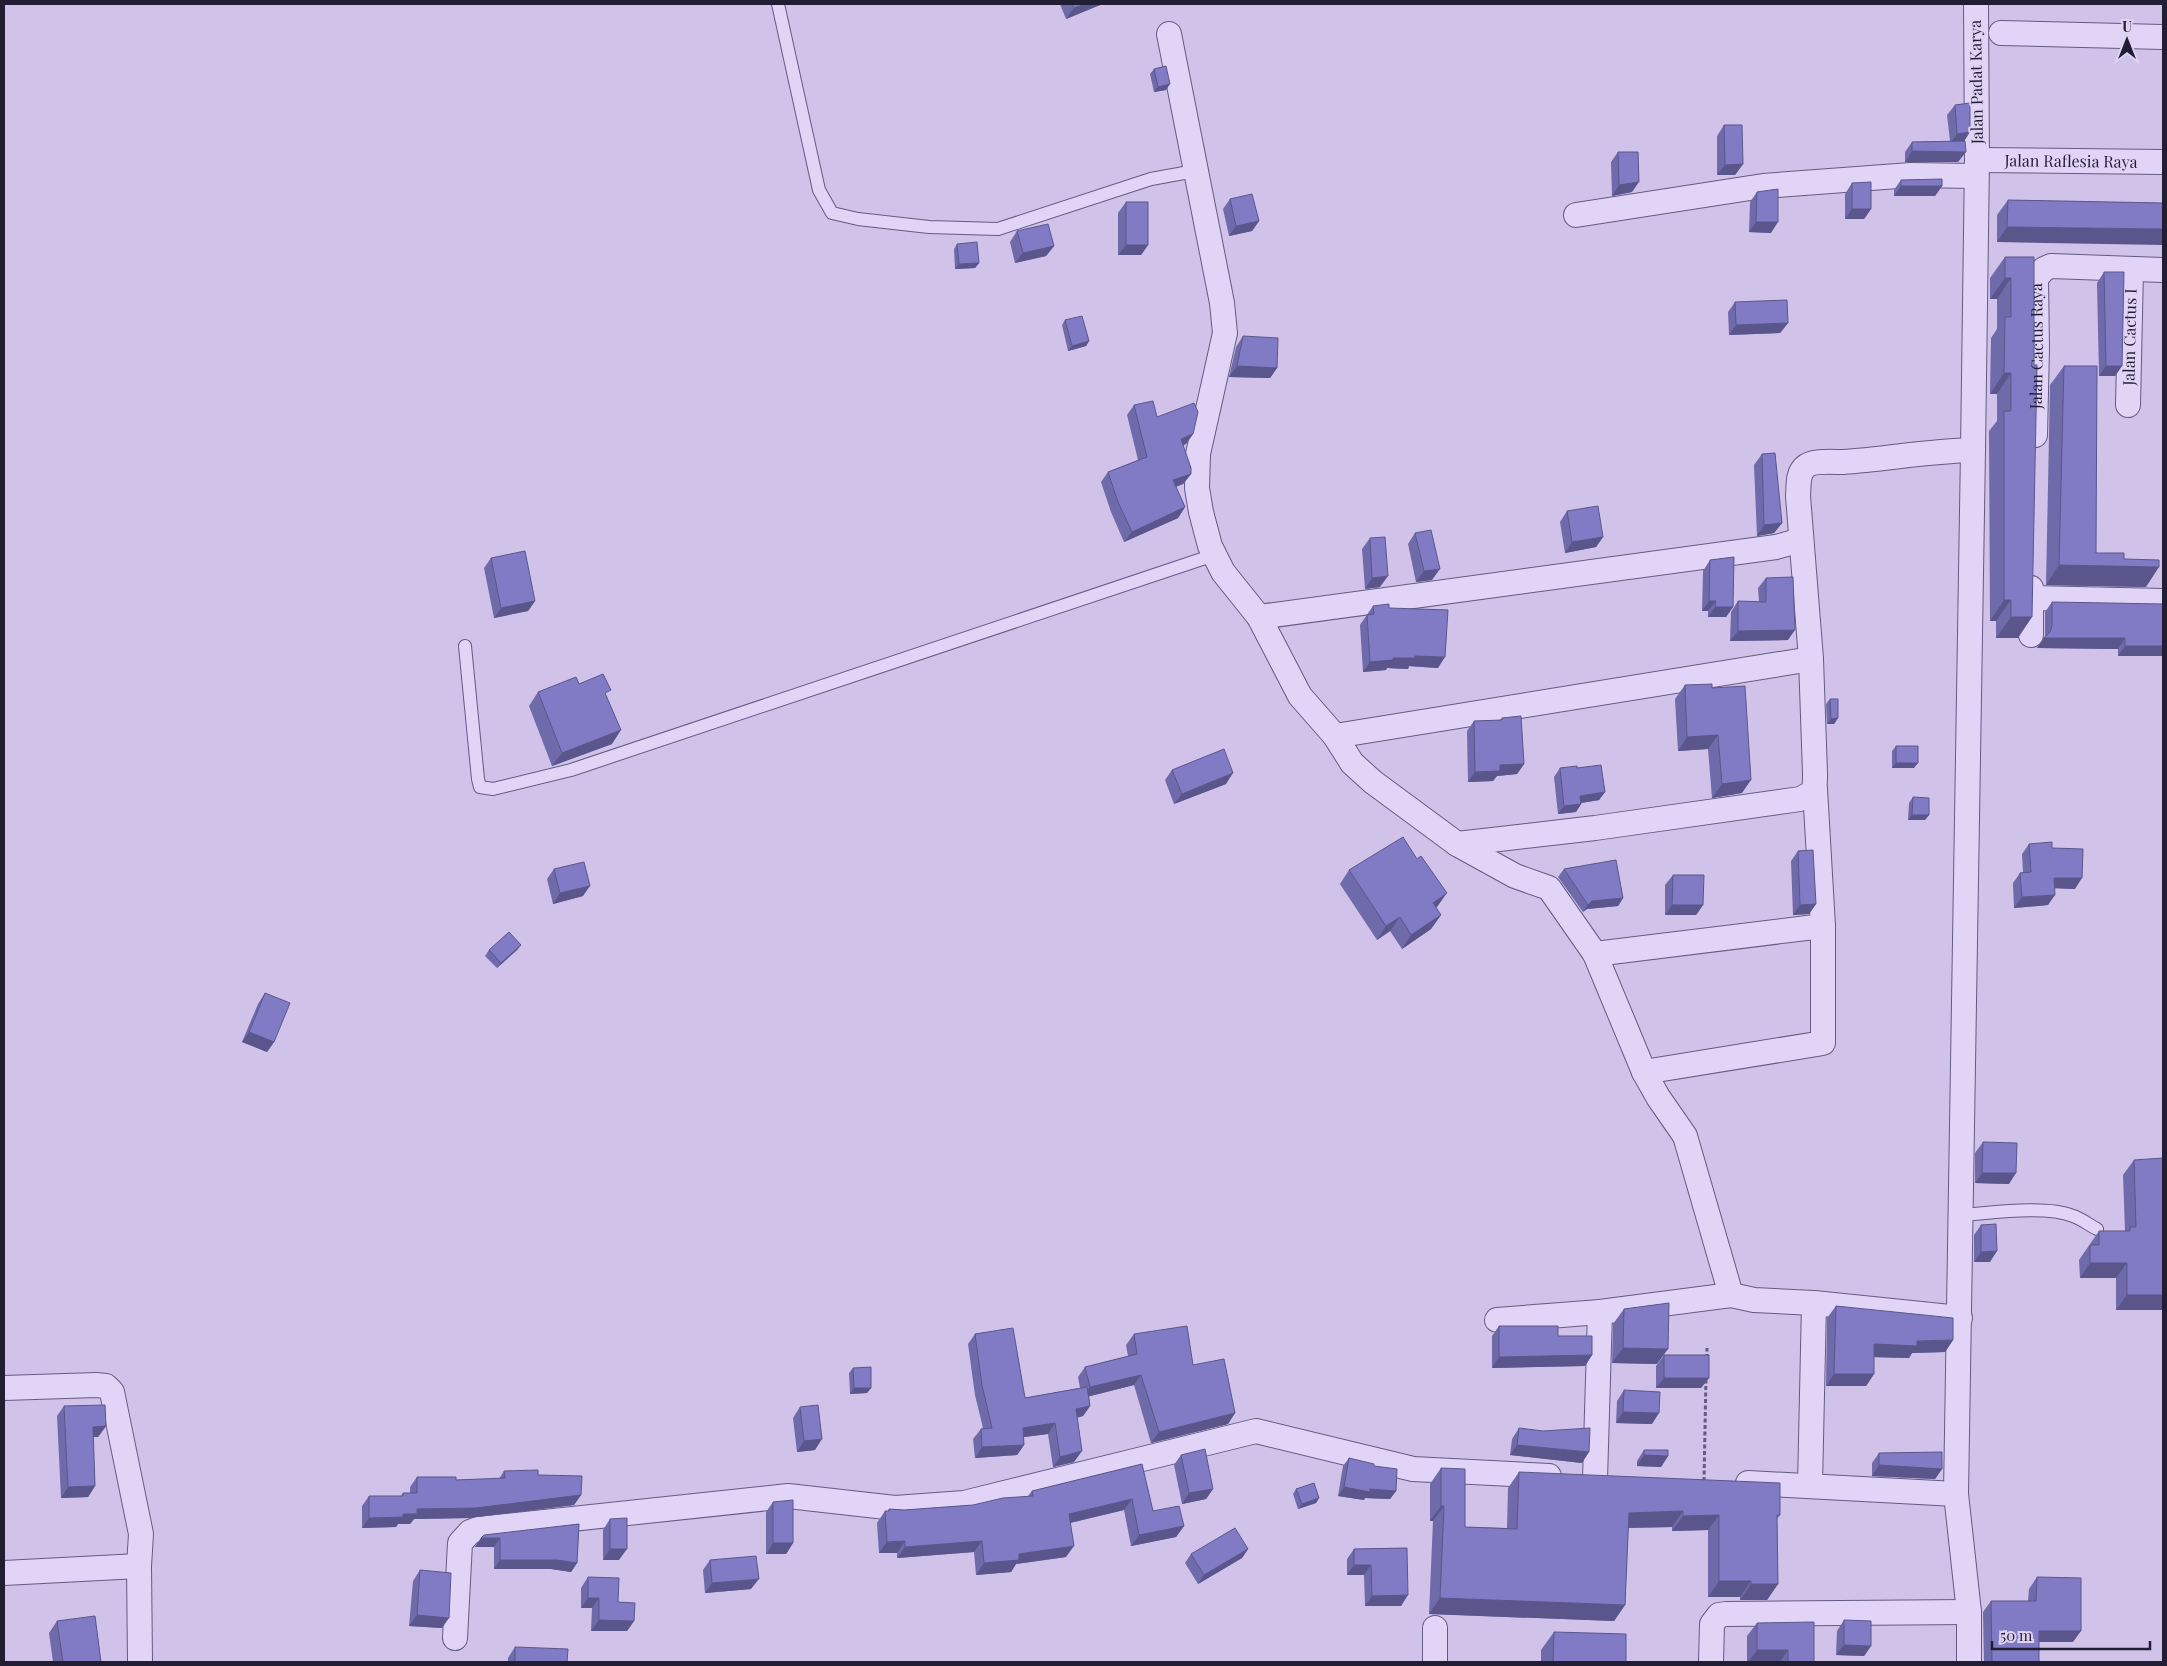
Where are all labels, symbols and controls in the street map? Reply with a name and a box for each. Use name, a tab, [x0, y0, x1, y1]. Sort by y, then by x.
north arrow	[2102, 15, 2152, 65]
text: U	[2122, 17, 2132, 36]
street label: Jalan Padat Karya	[1964, 20, 1987, 145]
street label: Jalan Raflesia Raya	[2003, 149, 2138, 172]
street label: Jalan Cactus Raya	[2025, 283, 2047, 410]
street label: Jalan Cactus I	[2117, 288, 2141, 387]
scale bar	[1992, 1618, 2150, 1650]
text: 50 m	[2000, 1625, 2033, 1645]

